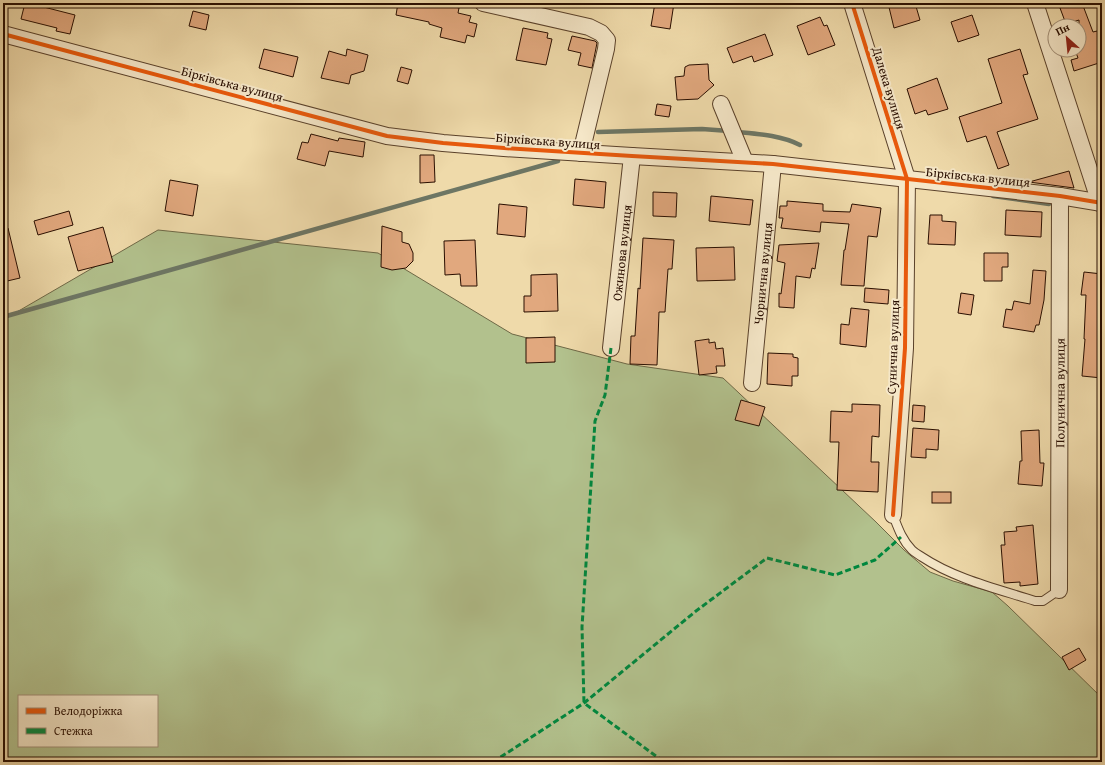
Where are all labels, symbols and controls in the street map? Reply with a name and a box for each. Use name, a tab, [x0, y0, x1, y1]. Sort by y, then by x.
north arrow	[1047, 18, 1087, 58]
text: Пн	[1053, 19, 1073, 39]
street label: Далека вулиця	[867, 43, 911, 132]
street label: Бірківська вулиця	[179, 61, 285, 107]
street label: Бірківська вулиця	[495, 128, 601, 154]
street label: Бірківська вулиця	[925, 162, 1031, 192]
street label: Ожинова вулиця	[607, 203, 636, 302]
street label: Чорнична вулиця	[748, 221, 777, 325]
street label: Сунична вулиця	[882, 299, 904, 394]
street label: Полунична вулиця	[1050, 338, 1069, 448]
legend	[18, 695, 158, 747]
text: Велодоріжка	[54, 702, 123, 719]
text: Стежка	[54, 722, 93, 739]

